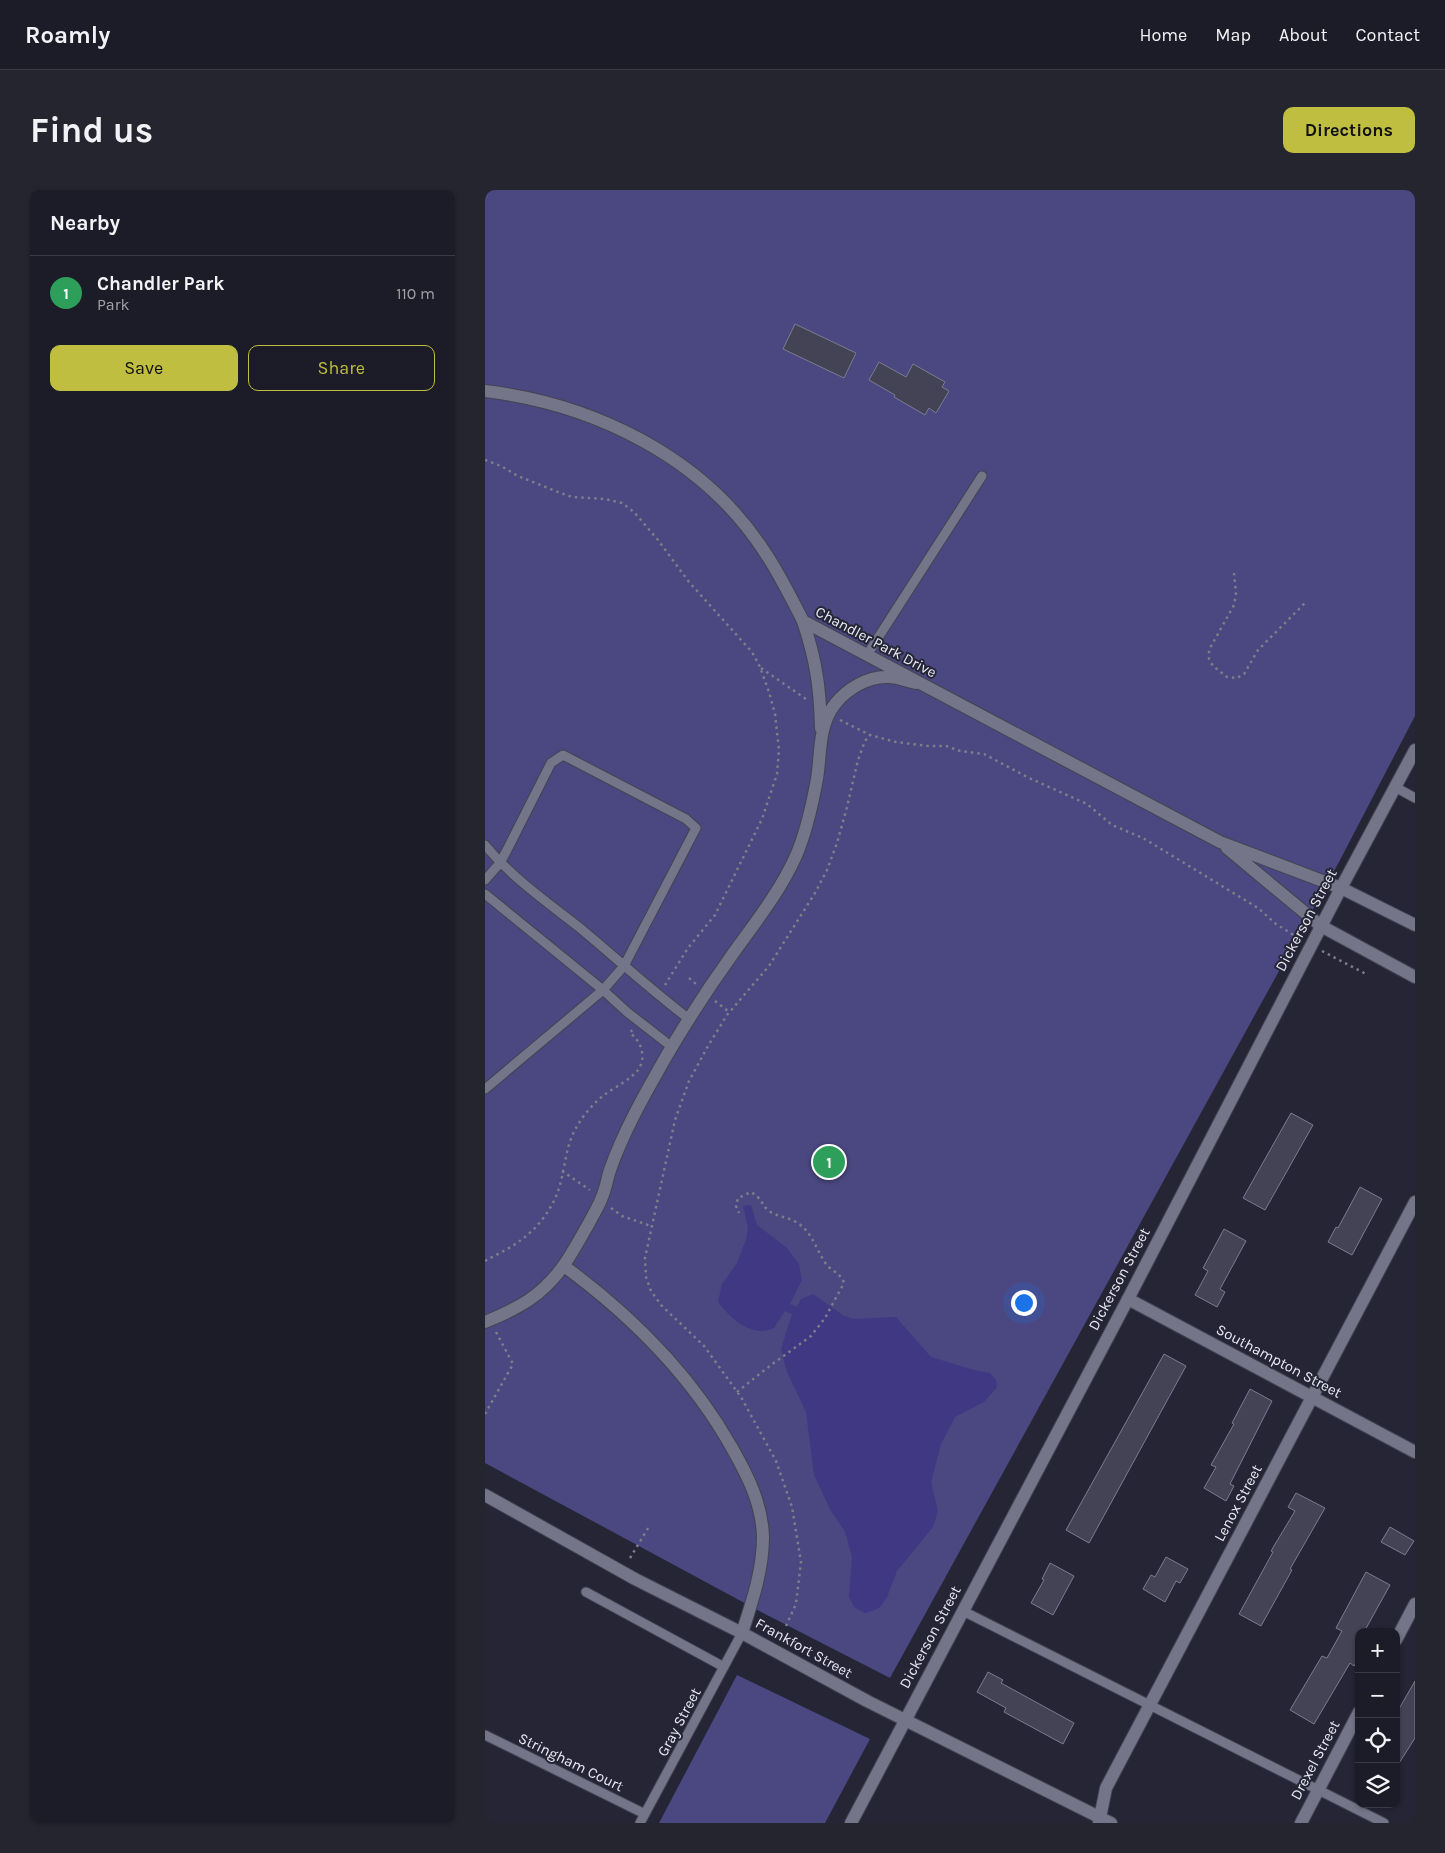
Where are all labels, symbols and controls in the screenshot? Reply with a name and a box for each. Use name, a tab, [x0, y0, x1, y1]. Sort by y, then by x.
text: Roamly	[25, 21, 110, 49]
text: Home	[1139, 24, 1187, 46]
text: Map	[1215, 24, 1251, 46]
text: About	[1279, 24, 1328, 46]
text: Contact	[1356, 24, 1420, 46]
button: Directions	[1283, 107, 1415, 153]
text: Find us	[30, 110, 153, 151]
text: Nearby	[50, 211, 120, 235]
text: Chandler Park	[97, 273, 224, 295]
text: 1	[63, 284, 69, 303]
text: 110 m	[396, 284, 435, 303]
text: Park	[97, 295, 129, 314]
button: Save	[50, 345, 238, 391]
button: Share	[248, 345, 435, 391]
street label: Chandler Park Drive	[812, 603, 940, 681]
street label: Dickerson Street	[1271, 865, 1341, 974]
pin: 1	[813, 1143, 845, 1181]
street label: Dickerson Street	[1084, 1224, 1154, 1333]
your location	[1011, 1290, 1037, 1316]
street label: Southampton Street	[1213, 1320, 1345, 1402]
street label: Lenox Street	[1210, 1461, 1266, 1544]
street label: Dickerson Street	[895, 1582, 965, 1691]
street label: Frankfort Street	[752, 1614, 856, 1682]
map controls	[1355, 1628, 1400, 1808]
button: +	[1355, 1628, 1400, 1673]
button: −	[1355, 1673, 1400, 1718]
street label: Gray Street	[653, 1684, 705, 1759]
street label: Drexel Street	[1287, 1717, 1344, 1803]
button: locate	[1355, 1718, 1400, 1763]
street label: Stringham Court	[516, 1729, 627, 1795]
button: layers	[1355, 1763, 1400, 1808]

